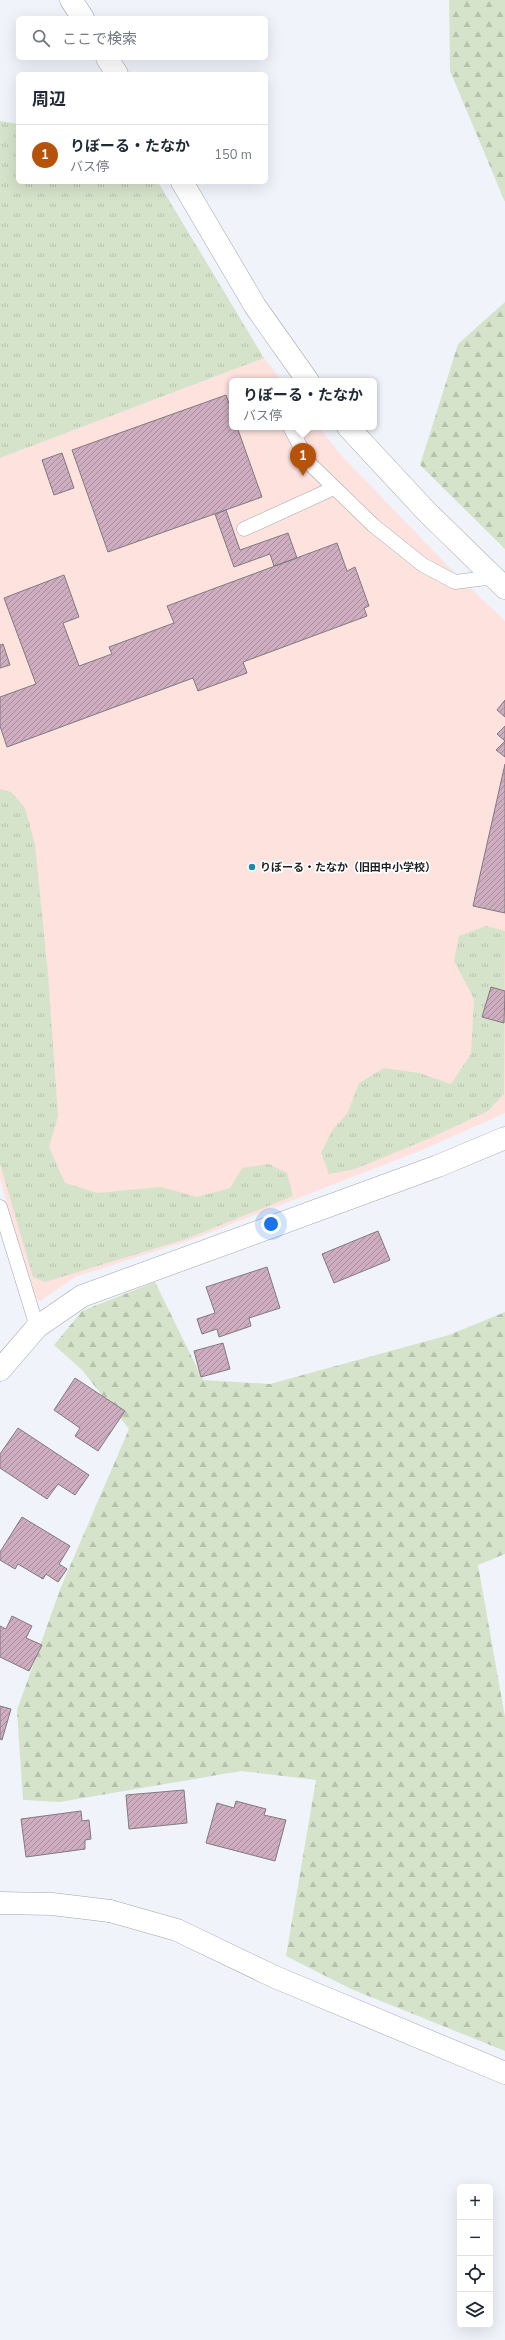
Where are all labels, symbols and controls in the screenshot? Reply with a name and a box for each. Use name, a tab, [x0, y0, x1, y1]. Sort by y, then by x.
search box	[16, 16, 268, 60]
icon: search	[30, 27, 52, 49]
text: ここで検索	[62, 29, 137, 49]
text: 周辺	[32, 88, 66, 111]
text: りぼーる・たなか	[70, 136, 190, 156]
text: 1	[41, 146, 49, 164]
text: 150 m	[214, 146, 252, 164]
text: バス停	[70, 158, 109, 176]
popup	[229, 378, 377, 430]
text: りぼーる・たなか	[243, 385, 363, 405]
text: バス停	[243, 407, 282, 425]
pin: 1	[290, 443, 316, 476]
place label: りぼーる・たなか（旧田中小学校）	[260, 860, 436, 875]
marker: りぼーる・たなか（旧田中小学校）	[247, 862, 257, 872]
your location	[261, 1214, 281, 1234]
map controls	[457, 2184, 493, 2328]
button: +	[457, 2184, 493, 2220]
button: −	[457, 2220, 493, 2256]
button: locate	[457, 2256, 493, 2292]
button: layers	[457, 2292, 493, 2328]

